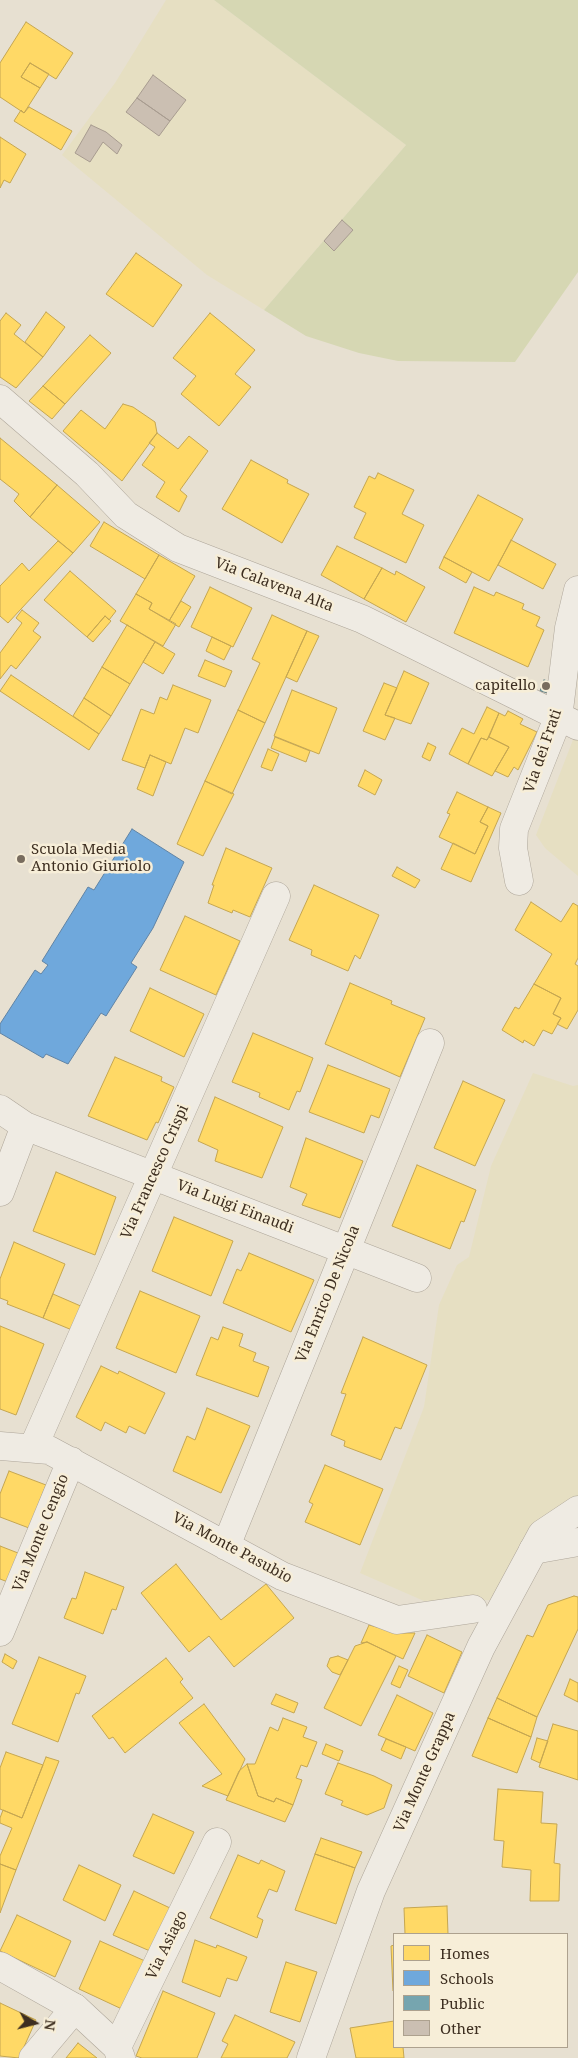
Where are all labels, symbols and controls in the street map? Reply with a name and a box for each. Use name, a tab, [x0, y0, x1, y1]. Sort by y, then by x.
street label: Via Calavena Alta	[212, 554, 336, 616]
place label: capitello	[475, 677, 536, 695]
marker: capitello	[540, 680, 552, 692]
street label: Via dei Frati	[520, 707, 566, 795]
place label: Scuola Media Antonio Giuriolo	[31, 841, 151, 876]
marker: Scuola Media Antonio Giuriolo	[15, 853, 27, 865]
street label: Via Francesco Crispi	[117, 1102, 193, 1242]
street label: Via Luigi Einaudi	[174, 1176, 296, 1238]
street label: Via Enrico De Nicola	[292, 1223, 364, 1365]
street label: Via Monte Cengio	[9, 1472, 73, 1594]
street label: Via Monte Pasubio	[169, 1509, 295, 1587]
street label: Via Monte Grappa	[390, 1709, 460, 1835]
street label: Via Asiago	[143, 1908, 191, 1982]
legend	[393, 1933, 568, 2048]
text: Homes	[440, 1943, 490, 1963]
text: Schools	[440, 1968, 494, 1988]
text: Public	[440, 1993, 485, 2013]
north arrow	[10, 1998, 60, 2048]
text: N	[40, 2018, 61, 2032]
text: Other	[440, 2018, 481, 2038]

